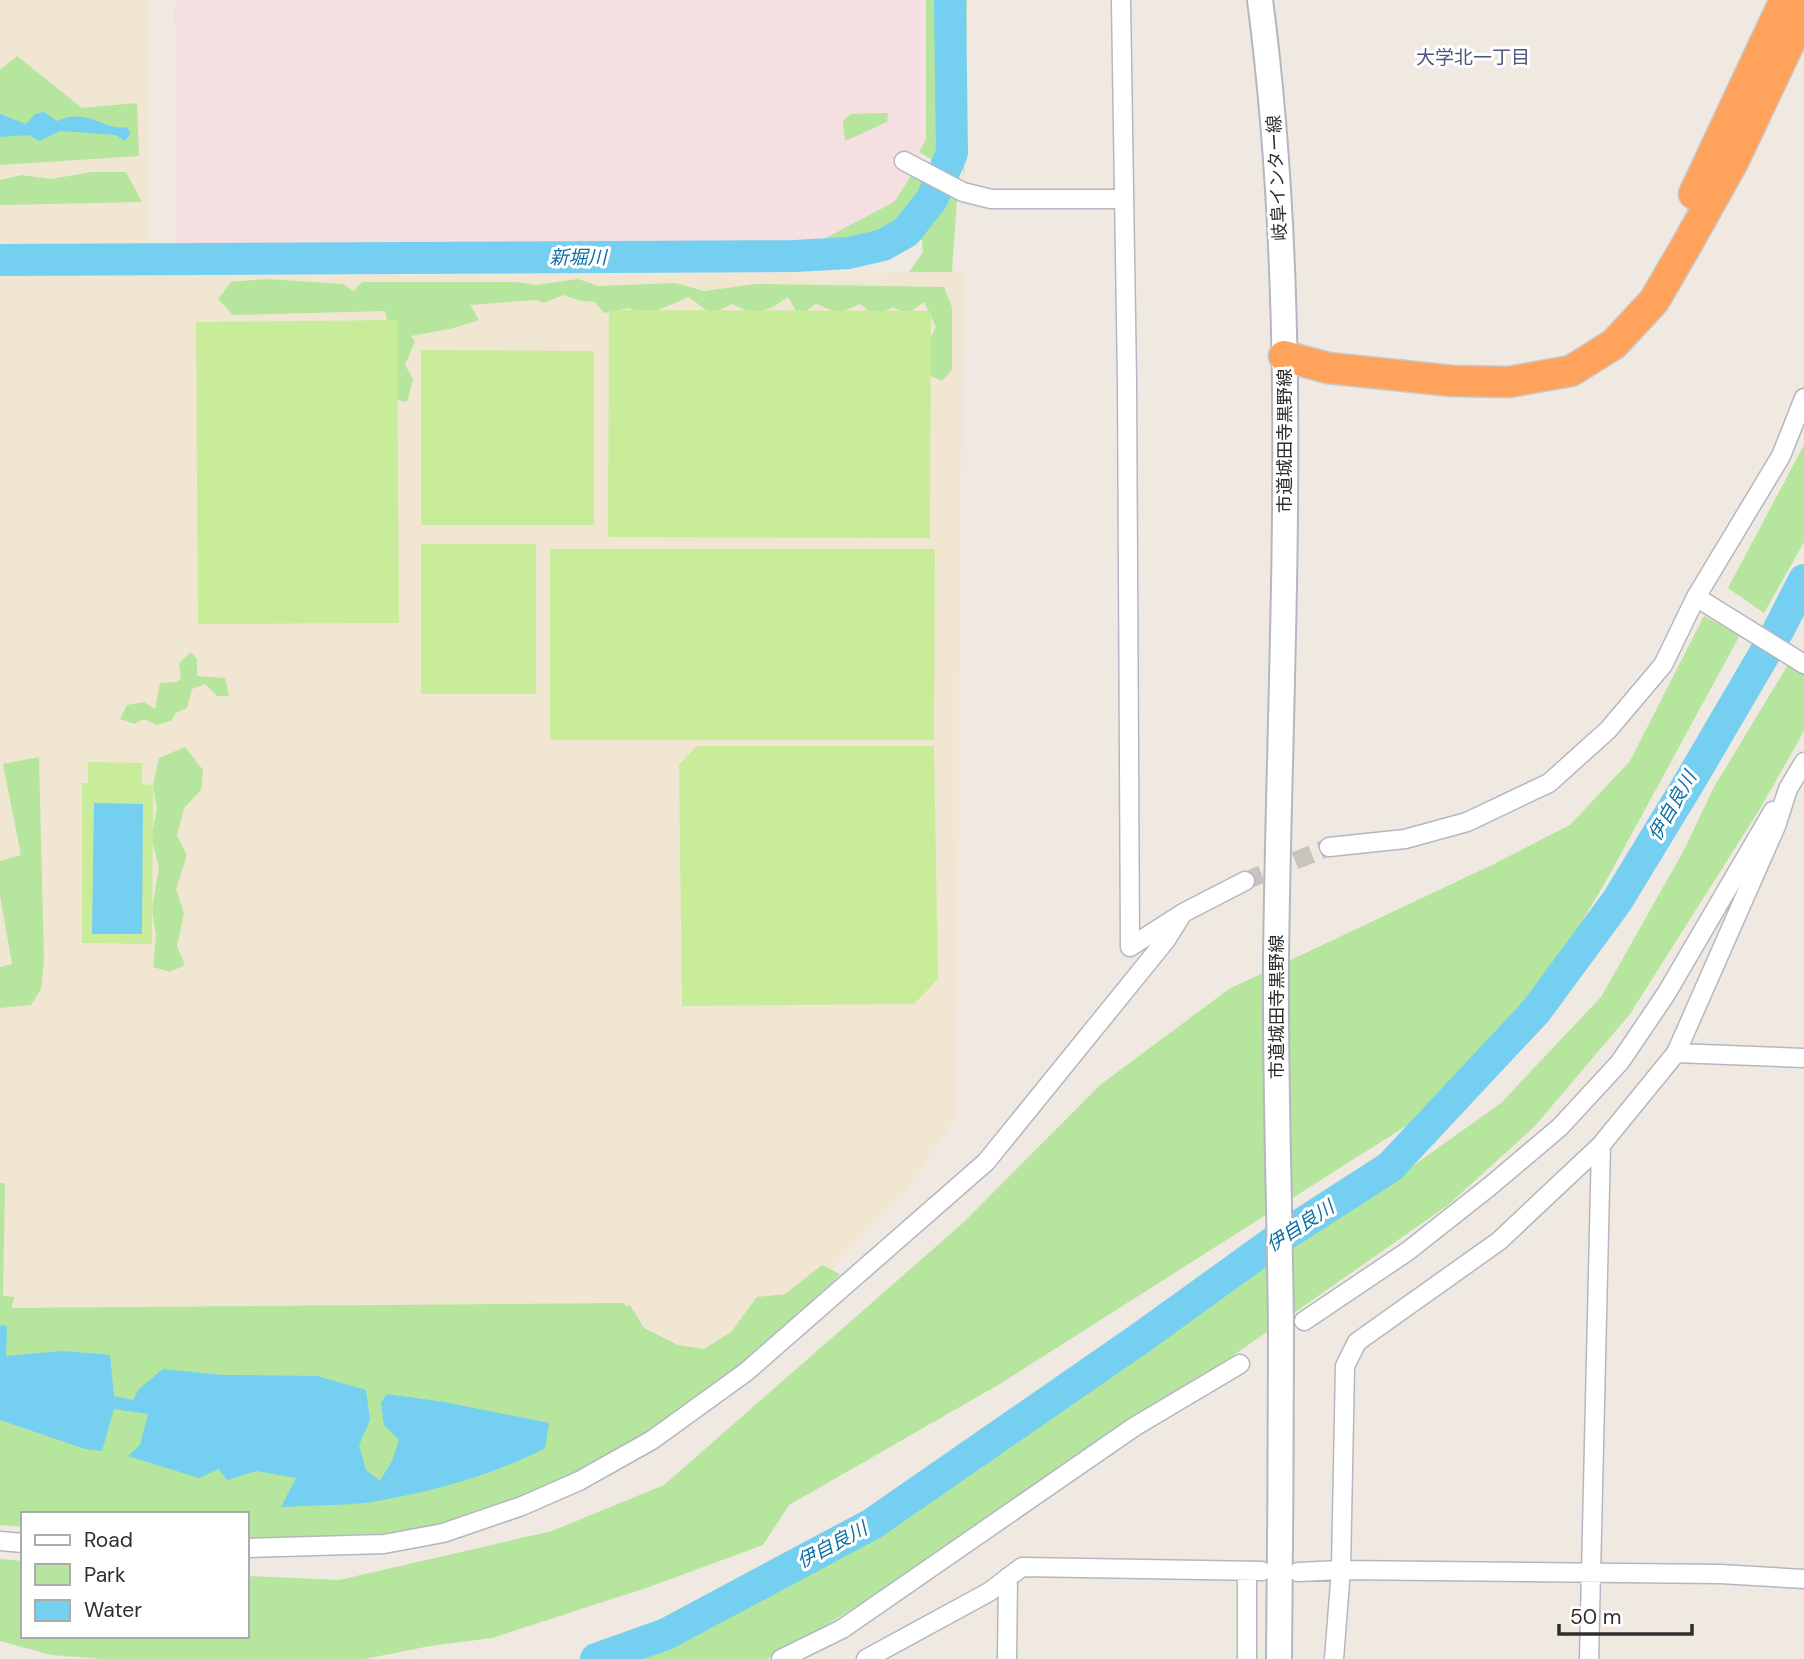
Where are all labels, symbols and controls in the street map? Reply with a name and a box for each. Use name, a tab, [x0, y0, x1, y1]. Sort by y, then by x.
district label: 大学北一丁目	[1416, 45, 1530, 70]
street label: 岐阜インター線	[1262, 114, 1292, 242]
water label: 新堀川	[549, 245, 608, 270]
street label: 市道城田寺黒野線	[1273, 369, 1297, 513]
water label: 伊自良川	[1642, 765, 1703, 845]
street label: 市道城田寺黒野線	[1265, 935, 1289, 1079]
water label: 伊自良川	[1261, 1194, 1340, 1257]
legend	[21, 1512, 248, 1638]
water label: 伊自良川	[793, 1515, 873, 1574]
text: Road	[84, 1526, 133, 1554]
text: Park	[84, 1561, 126, 1589]
scale bar	[1559, 1592, 1692, 1636]
text: Water	[84, 1596, 142, 1624]
text: 50 m	[1570, 1603, 1621, 1631]

